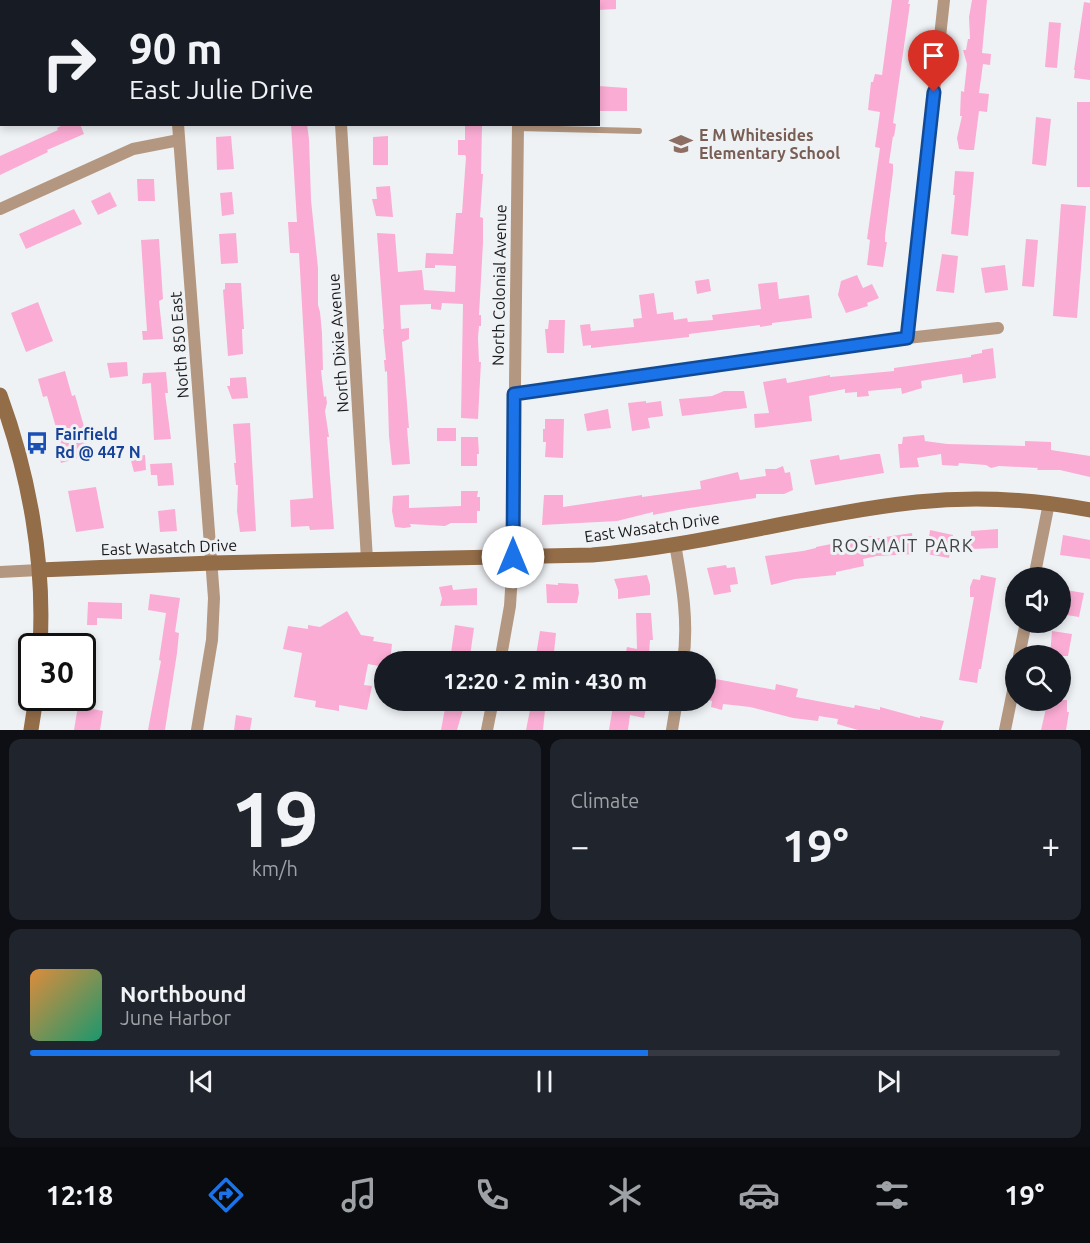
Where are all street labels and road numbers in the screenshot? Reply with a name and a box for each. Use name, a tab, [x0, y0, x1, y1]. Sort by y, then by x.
street label: North Colonial Avenue	[489, 204, 509, 366]
street label: North Dixie Avenue	[324, 273, 352, 413]
street label: North 850 East	[166, 290, 192, 399]
street label: East Wasatch Drive	[583, 509, 721, 545]
street label: East Wasatch Drive	[101, 536, 237, 558]

